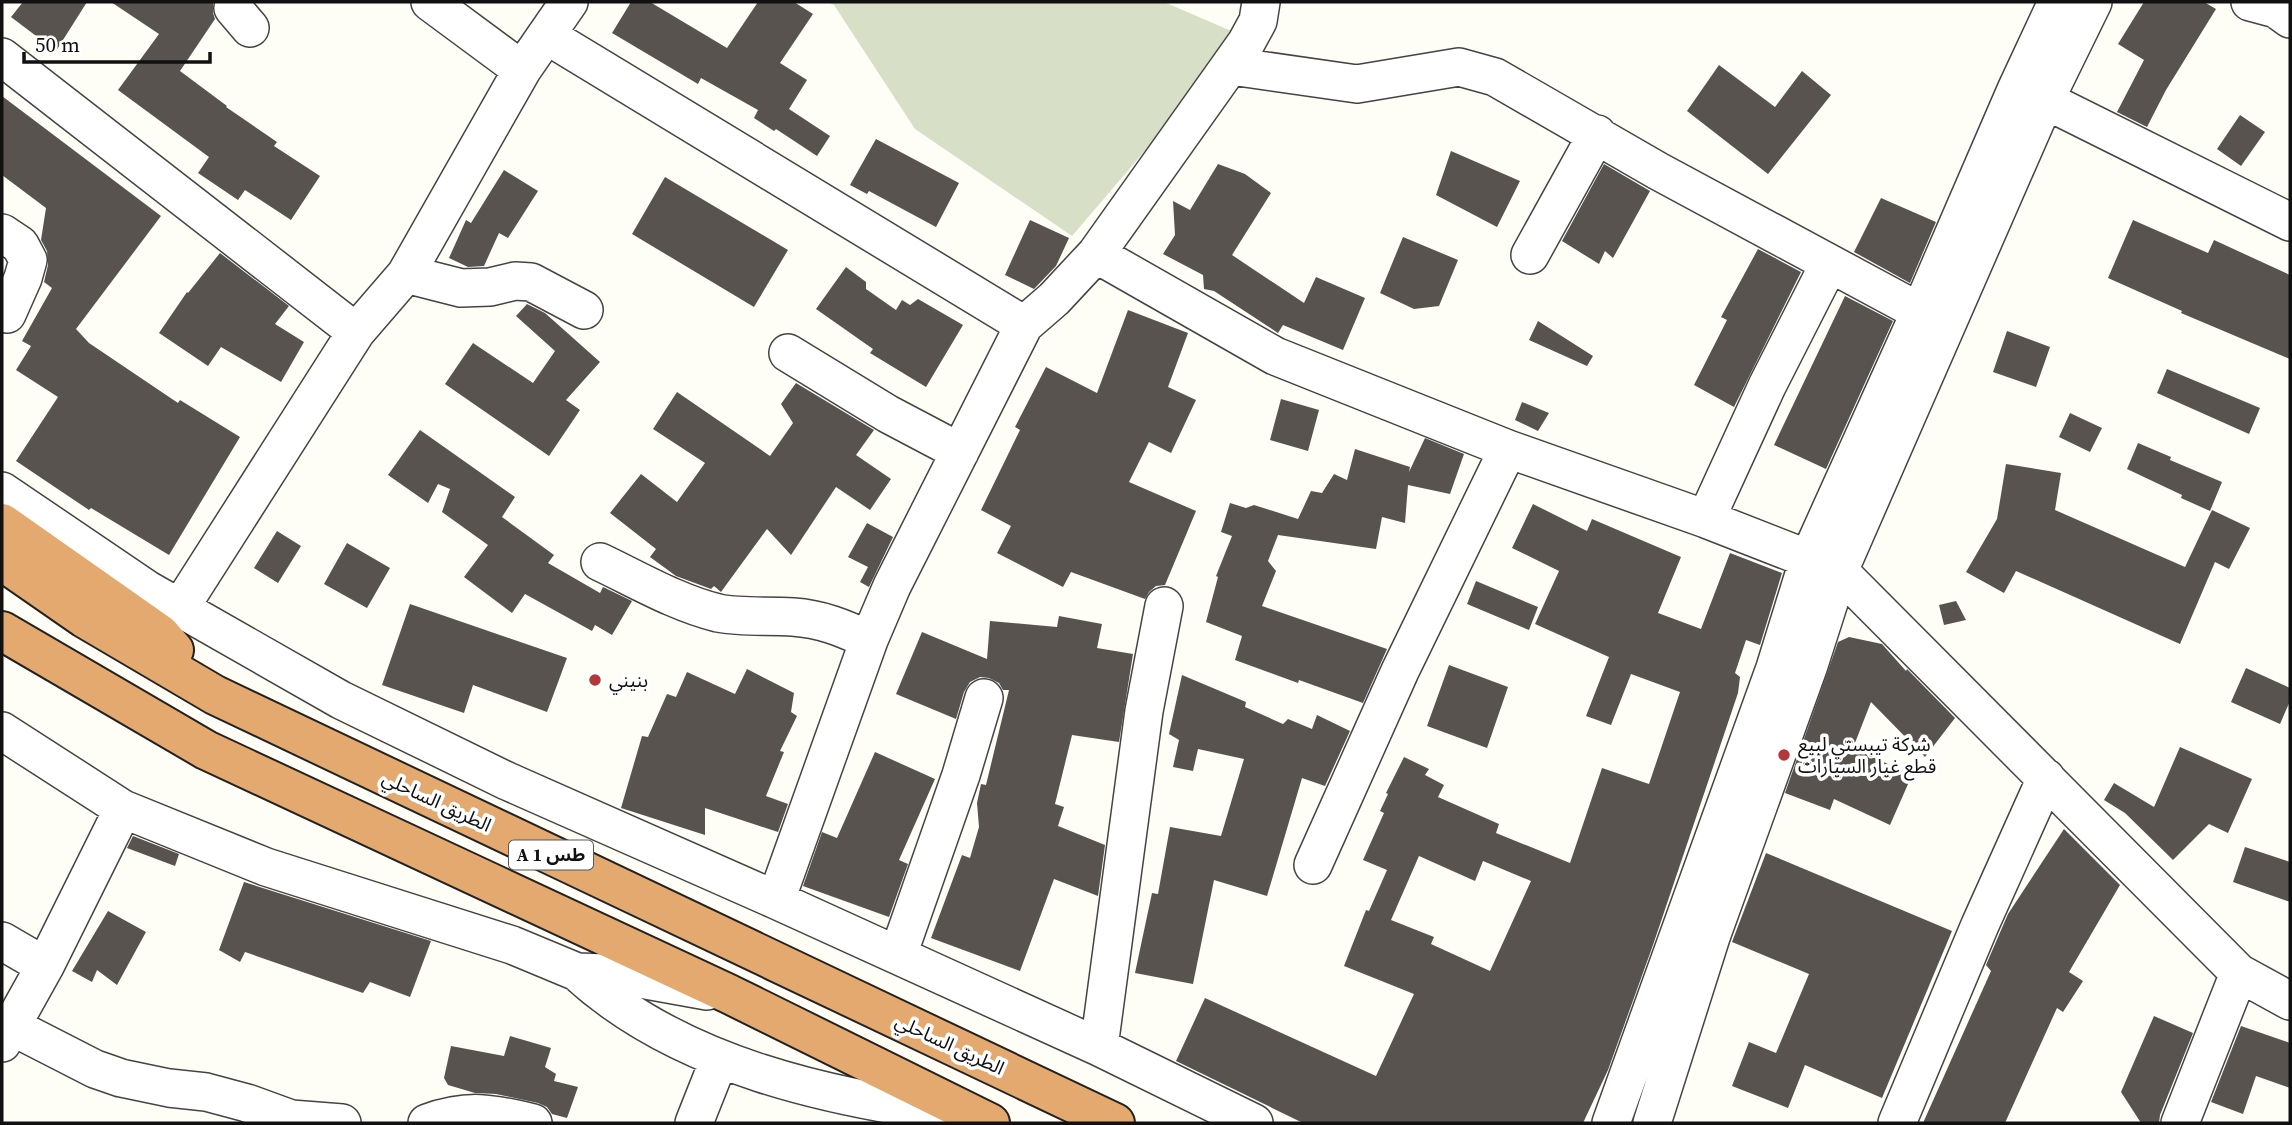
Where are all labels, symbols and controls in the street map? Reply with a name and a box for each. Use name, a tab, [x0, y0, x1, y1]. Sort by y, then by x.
scale bar	[24, 21, 210, 65]
text: 50 m	[35, 30, 80, 59]
place label: بنيني	[609, 667, 648, 695]
marker: بنيني	[587, 672, 603, 688]
place label: شركة تيبستي لبيع قطع غيار السيارات	[1798, 731, 1936, 781]
marker: شركة تيبستي لبيع قطع غيار السيارات	[1776, 747, 1792, 763]
street label: الطريق الساحلي	[377, 764, 496, 840]
road number: A 1 طس	[509, 840, 593, 870]
street label: الطريق الساحلي	[890, 1007, 1009, 1083]

